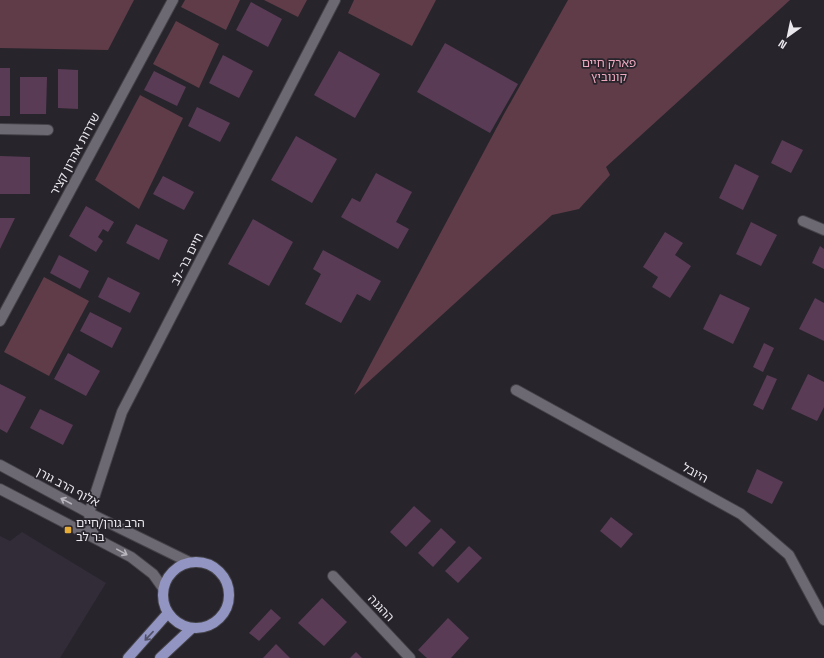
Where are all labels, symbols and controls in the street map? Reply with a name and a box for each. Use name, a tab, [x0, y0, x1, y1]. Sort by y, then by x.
north arrow	[768, 16, 808, 56]
text: N	[776, 37, 789, 52]
park label: פארק חיים קונוביץ	[582, 55, 636, 85]
street label: שדרות אהרון קציר	[46, 110, 104, 198]
street label: חיים בר-לב	[167, 230, 207, 288]
street label: היובל	[679, 459, 711, 487]
street label: אלוף הרב גורן	[34, 464, 103, 511]
one-way arrow	[60, 496, 72, 504]
place label: הרב גורן/חיים בר לב	[76, 515, 145, 545]
marker: הרב גורן/חיים בר לב	[63, 525, 73, 535]
one-way arrow	[116, 549, 128, 557]
street label: ההגנה	[364, 591, 398, 625]
one-way arrow	[144, 631, 153, 641]

